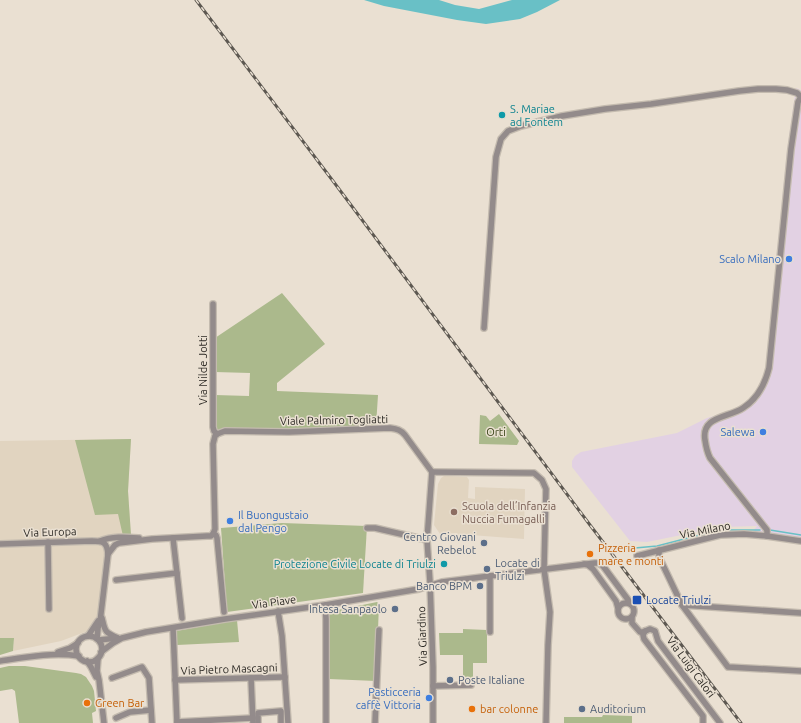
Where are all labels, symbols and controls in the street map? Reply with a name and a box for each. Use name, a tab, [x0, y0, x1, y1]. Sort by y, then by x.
place label: S. Mariae ad Fontem	[510, 103, 563, 128]
marker: S. Mariae ad Fontem	[497, 110, 507, 120]
place label: Scalo Milano	[719, 253, 781, 265]
marker: Scalo Milano	[784, 254, 794, 264]
street label: Via Nilde Jotti	[197, 335, 209, 405]
street label: Viale Palmiro Togliatti	[280, 413, 388, 427]
park label: Orti	[486, 426, 506, 438]
place label: Salewa	[720, 426, 755, 438]
marker: Salewa	[758, 427, 768, 437]
place label: Scuola dell’Infanzia Nuccia Fumagalli	[462, 500, 556, 525]
marker: Scuola dell’Infanzia Nuccia Fumagalli	[449, 507, 459, 517]
place label: Il Buongustaio dal Pengo	[238, 509, 309, 534]
marker: Il Buongustaio dal Pengo	[225, 516, 235, 526]
street label: Via Milano	[678, 519, 732, 541]
street label: Via Europa	[23, 525, 77, 539]
place label: Centro Giovani Rebelot	[403, 531, 477, 556]
marker: Centro Giovani Rebelot	[479, 538, 489, 548]
place label: Pizzeria mare e monti	[598, 542, 664, 567]
marker: Pizzeria mare e monti	[585, 549, 595, 559]
place label: Locate di Triulzi	[495, 557, 540, 582]
place label: Protezione Civile Locate di Triulzi	[274, 558, 436, 570]
marker: Protezione Civile Locate di Triulzi	[439, 559, 449, 569]
marker: Locate di Triulzi	[482, 564, 492, 574]
place label: Banco BPM	[416, 580, 472, 592]
marker: Banco BPM	[475, 581, 485, 591]
street label: Via Piave	[251, 593, 297, 611]
marker: Locate Triulzi	[631, 594, 643, 606]
place label: Locate Triulzi	[646, 594, 711, 606]
place label: Intesa Sanpaolo	[309, 603, 387, 615]
marker: Intesa Sanpaolo	[390, 604, 400, 614]
street label: Via Giardino	[415, 606, 429, 666]
street label: Via Luigi Calori	[664, 634, 718, 700]
street label: Via Pietro Mascagni	[180, 661, 278, 677]
place label: Poste Italiane	[458, 674, 525, 686]
marker: Poste Italiane	[445, 675, 455, 685]
place label: Pasticceria caffè Vittoria	[356, 686, 421, 711]
marker: Pasticceria caffè Vittoria	[424, 693, 434, 703]
place label: Green Bar	[95, 697, 145, 709]
marker: Green Bar	[82, 698, 92, 708]
place label: bar colonne	[480, 703, 538, 715]
place label: Auditorium	[590, 703, 646, 715]
marker: bar colonne	[467, 704, 477, 714]
marker: Auditorium	[577, 704, 587, 714]

